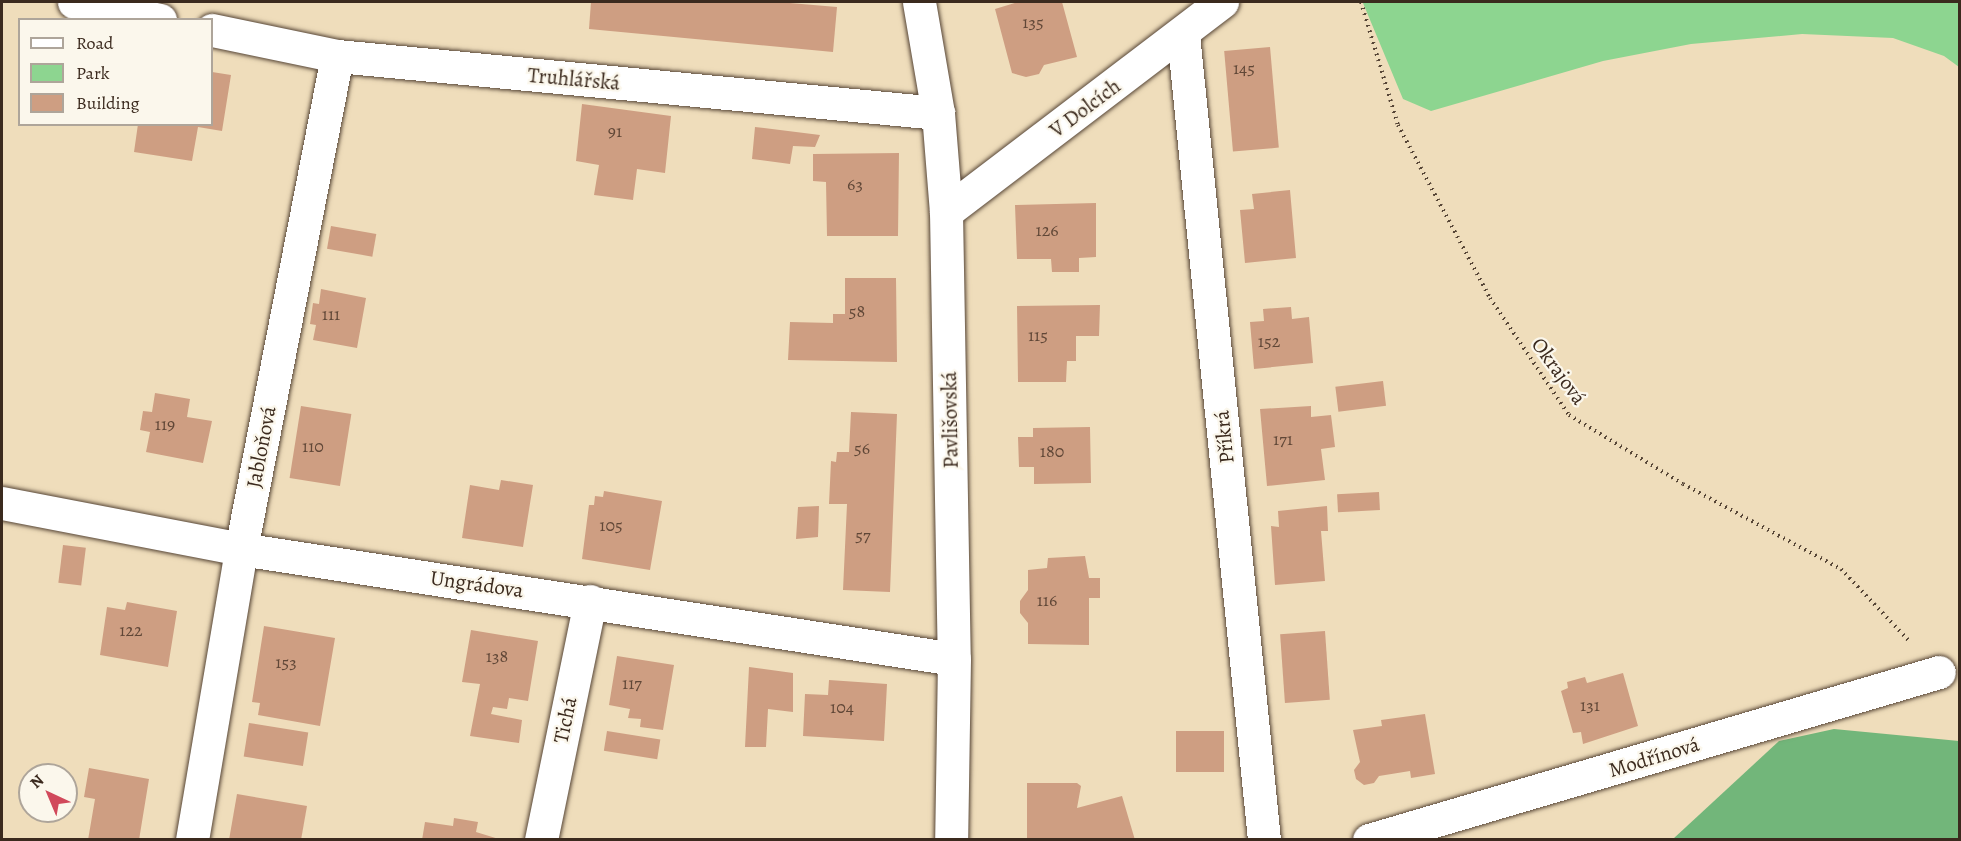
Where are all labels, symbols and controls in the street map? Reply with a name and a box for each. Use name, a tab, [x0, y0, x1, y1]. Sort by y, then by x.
house number: 135	[1022, 11, 1044, 33]
legend	[18, 18, 213, 126]
text: Road	[76, 31, 113, 55]
house number: 145	[1233, 57, 1255, 79]
text: Park	[76, 61, 110, 85]
street label: Truhlářská	[527, 62, 621, 96]
street label: V Dolcích	[1045, 73, 1125, 143]
text: Building	[76, 91, 140, 115]
house number: 91	[608, 120, 622, 142]
house number: 63	[847, 173, 863, 195]
house number: 126	[1035, 219, 1059, 241]
house number: 58	[849, 300, 865, 322]
house number: 111	[322, 303, 340, 325]
house number: 115	[1028, 324, 1048, 346]
house number: 152	[1258, 330, 1280, 352]
street label: Okrajová	[1526, 333, 1592, 409]
street label: Pavlišovská	[937, 371, 963, 469]
street label: Jabloňová	[241, 404, 281, 490]
street label: Příkrá	[1209, 409, 1239, 465]
house number: 119	[155, 413, 175, 435]
house number: 171	[1273, 428, 1293, 450]
house number: 110	[302, 435, 324, 457]
house number: 56	[854, 437, 870, 459]
house number: 180	[1040, 440, 1064, 462]
house number: 105	[599, 514, 623, 536]
house number: 57	[855, 524, 871, 546]
street label: Ungrádova	[429, 565, 525, 603]
house number: 116	[1037, 589, 1057, 611]
house number: 122	[119, 619, 143, 641]
house number: 138	[486, 645, 508, 667]
house number: 153	[275, 651, 297, 673]
house number: 117	[622, 672, 642, 694]
house number: 131	[1580, 694, 1600, 716]
street label: Tichá	[548, 695, 582, 745]
house number: 104	[830, 696, 854, 718]
street label: Modřínová	[1606, 731, 1702, 783]
north arrow	[18, 763, 78, 823]
text: N	[25, 770, 49, 793]

